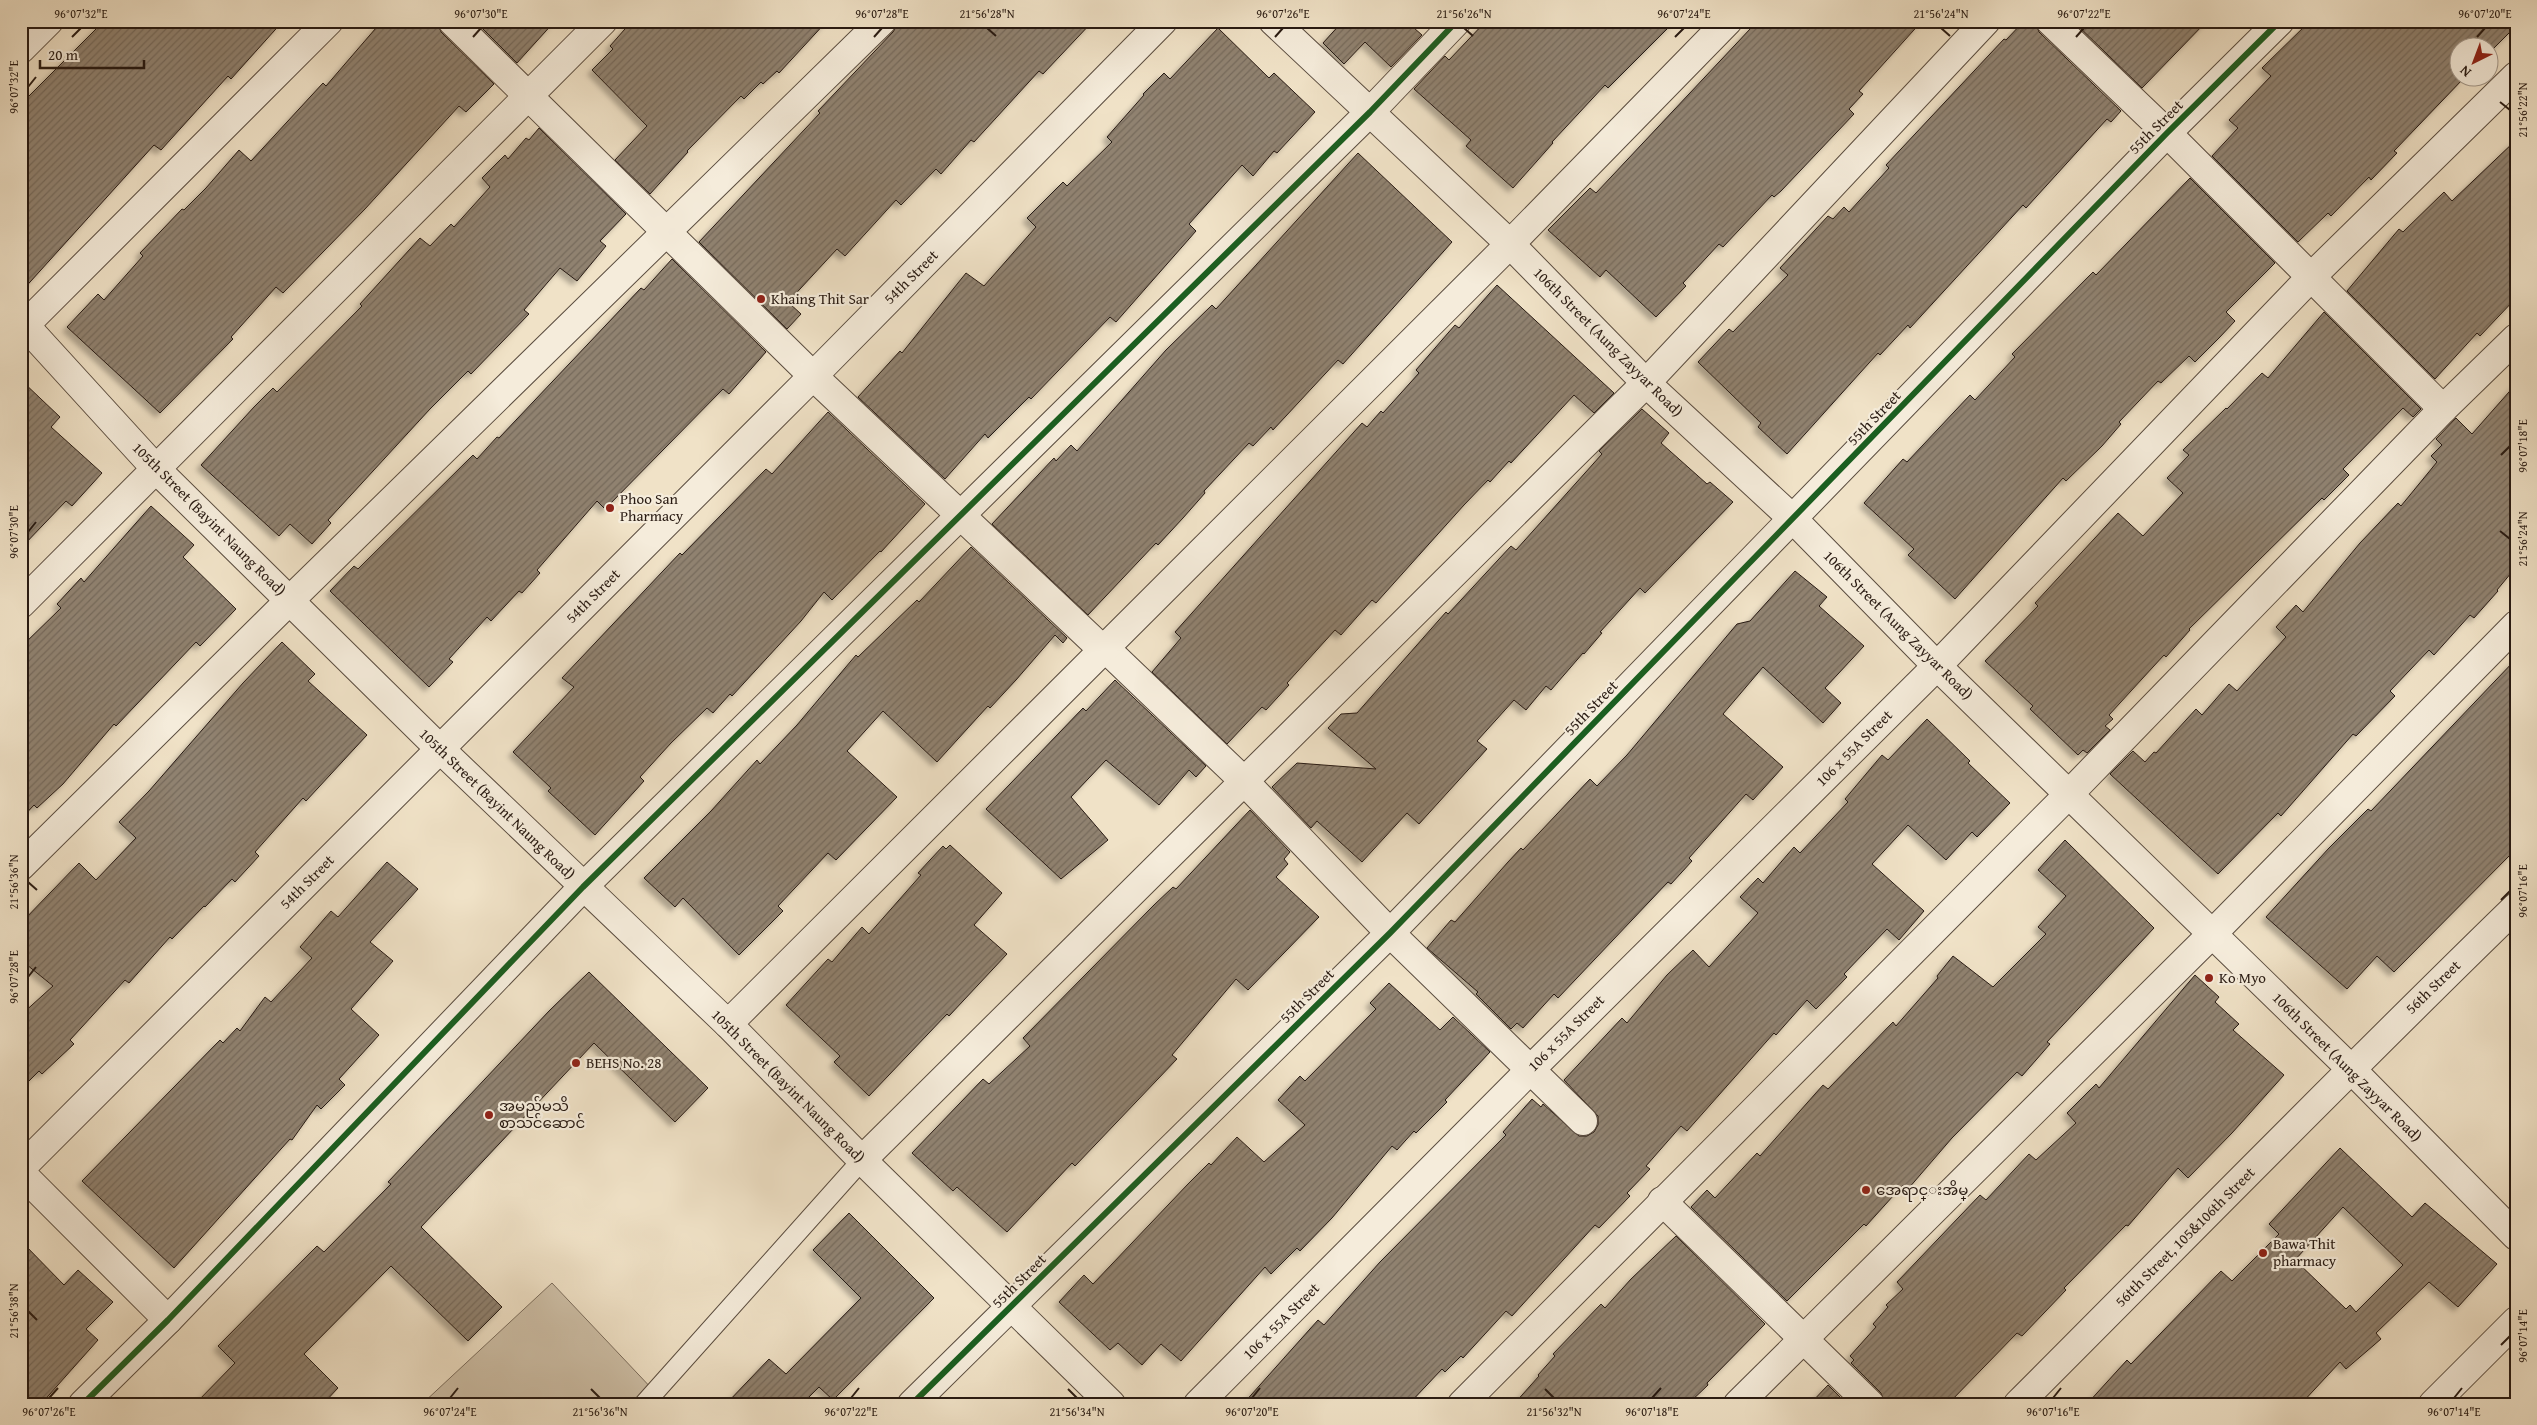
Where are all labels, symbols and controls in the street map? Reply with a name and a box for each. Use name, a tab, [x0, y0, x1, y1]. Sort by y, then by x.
text: 96°07'32"E	[54, 5, 108, 22]
text: 96°07'30"E	[454, 5, 508, 22]
text: 96°07'28"E	[855, 5, 909, 22]
text: 21°56'28"N	[959, 5, 1015, 22]
text: 96°07'26"E	[1256, 5, 1310, 22]
text: 21°56'26"N	[1436, 5, 1492, 22]
text: 96°07'24"E	[1657, 5, 1711, 22]
text: 21°56'24"N	[1913, 5, 1969, 22]
text: 96°07'22"E	[2057, 5, 2111, 22]
text: 96°07'20"E	[2458, 5, 2512, 22]
scale bar	[40, 38, 144, 70]
north arrow	[2450, 38, 2500, 88]
text: 20 m	[48, 44, 79, 65]
text: 96°07'32"E	[5, 60, 22, 114]
text: N	[2455, 61, 2475, 82]
text: 21°56'22"N	[2514, 82, 2531, 138]
street label: 55th Street	[2124, 94, 2188, 159]
street label: 54th Street	[879, 244, 943, 309]
street label: 106th Street (Aung Zayyar Road)	[1529, 262, 1688, 421]
place label: Khaing Thit Sar	[771, 288, 869, 309]
marker: Khaing Thit Sar	[755, 293, 767, 305]
street label: 55th Street	[1842, 385, 1906, 450]
text: 96°07'18"E	[2514, 419, 2531, 473]
street label: 105th Street (Bayint Naung Road)	[128, 437, 291, 600]
place label: Phoo San Pharmacy	[620, 488, 684, 526]
marker: Phoo San Pharmacy	[604, 502, 616, 514]
text: 96°07'30"E	[5, 505, 22, 559]
text: 21°56'24"N	[2514, 511, 2531, 567]
street label: 106th Street (Aung Zayyar Road)	[1819, 545, 1978, 704]
street label: 54th Street	[561, 563, 625, 628]
street label: 55th Street	[1559, 675, 1623, 740]
street label: 106 x 55A Street	[1811, 704, 1897, 791]
street label: 105th Street (Bayint Naung Road)	[415, 723, 580, 884]
street label: 54th Street	[275, 849, 339, 914]
text: 21°56'36"N	[5, 854, 22, 910]
text: 96°07'16"E	[2514, 864, 2531, 918]
text: 96°07'28"E	[5, 950, 22, 1004]
street label: 56th Street	[2400, 954, 2465, 1018]
street label: 55th Street	[1275, 963, 1339, 1028]
place label: Ko Myo	[2219, 967, 2266, 988]
marker: Ko Myo	[2203, 972, 2215, 984]
street label: 106th Street (Aung Zayyar Road)	[2268, 987, 2427, 1146]
street label: 106 x 55A Street	[1523, 989, 1609, 1076]
street label: 105th Street (Bayint Naung Road)	[707, 1004, 870, 1167]
place label: BEHS No. 28	[586, 1052, 662, 1073]
marker: BEHS No. 28	[570, 1057, 582, 1069]
place label: အမည်မသိ စာသင်ဆောင်	[499, 1095, 585, 1133]
marker: အမည်မသိ စာသင်ဆောင်	[483, 1109, 495, 1121]
street label: 56tth Street, 105&106th Street	[2110, 1162, 2260, 1311]
place label: အေရာင္းအိမ္	[1876, 1179, 1968, 1202]
marker: အေရာင္းအိမ္	[1860, 1184, 1872, 1196]
place label: Bawa Thit pharmacy	[2273, 1233, 2337, 1271]
marker: Bawa Thit pharmacy	[2257, 1247, 2269, 1259]
street label: 55th Street	[987, 1248, 1051, 1313]
street label: 106 x 55A Street	[1238, 1277, 1324, 1364]
text: 21°56'38"N	[5, 1283, 22, 1339]
text: 96°07'14"E	[2514, 1309, 2531, 1363]
text: 96°07'26"E	[22, 1403, 76, 1420]
text: 96°07'24"E	[423, 1403, 477, 1420]
text: 21°56'36"N	[572, 1403, 628, 1420]
text: 96°07'22"E	[824, 1403, 878, 1420]
text: 21°56'34"N	[1049, 1403, 1105, 1420]
text: 96°07'20"E	[1225, 1403, 1279, 1420]
text: 21°56'32"N	[1526, 1403, 1582, 1420]
text: 96°07'18"E	[1625, 1403, 1679, 1420]
text: 96°07'16"E	[2026, 1403, 2080, 1420]
text: 96°07'14"E	[2427, 1403, 2481, 1420]

